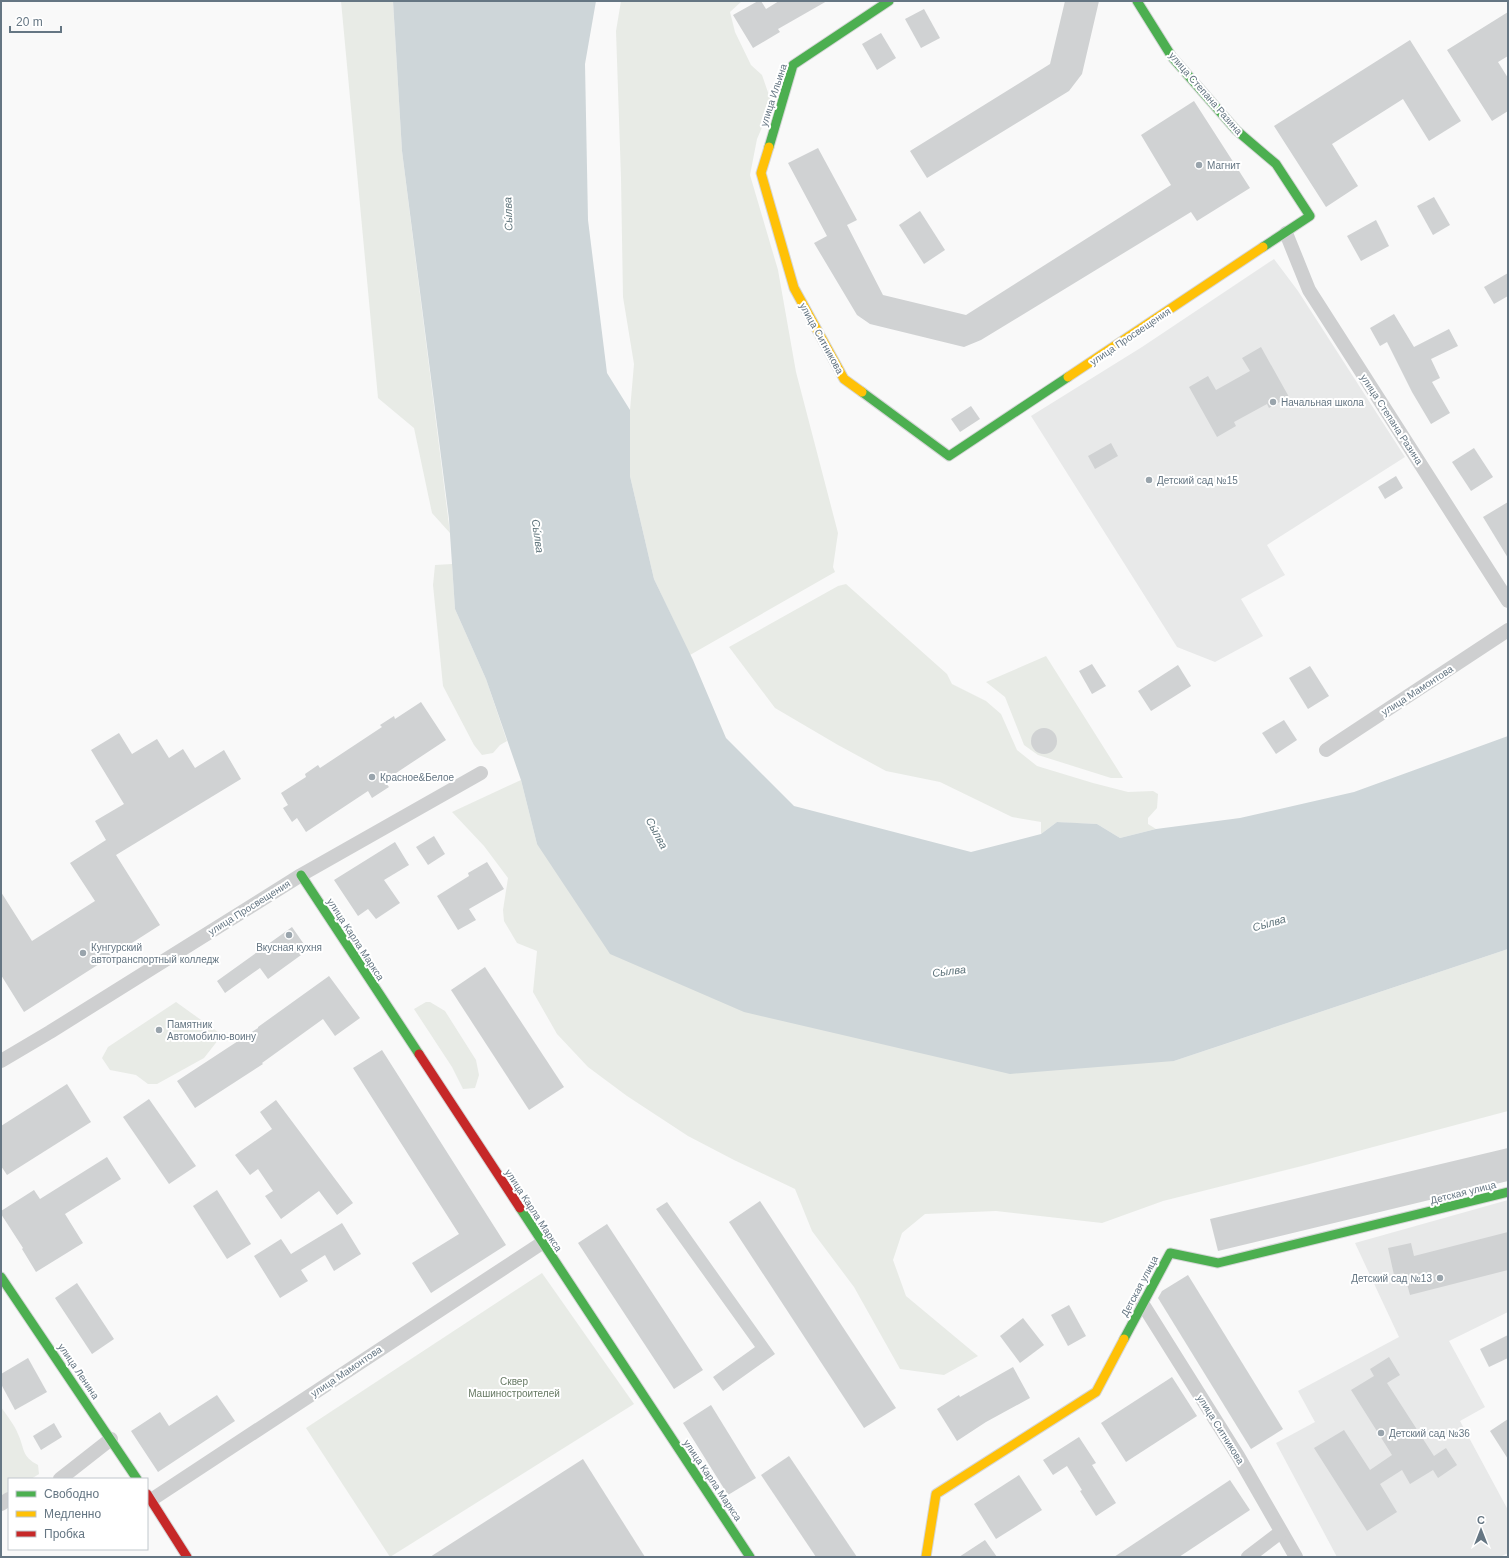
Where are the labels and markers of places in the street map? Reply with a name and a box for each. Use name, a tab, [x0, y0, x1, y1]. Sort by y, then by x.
marker: Магнит	[1194, 160, 1204, 170]
place label: Магнит	[1207, 160, 1241, 171]
marker: Начальная школа	[1268, 397, 1278, 407]
place label: Начальная школа	[1281, 397, 1364, 408]
marker: Детский сад №15	[1144, 475, 1154, 485]
place label: Детский сад №15	[1157, 475, 1238, 486]
marker: Красное&Белое	[367, 772, 377, 782]
place label: Красное&Белое	[380, 772, 455, 783]
marker: Вкусная кухня	[284, 930, 294, 940]
place label: Кунгурский автотранспортный колледж	[91, 942, 219, 965]
place label: Вкусная кухня	[256, 942, 322, 953]
marker: Кунгурский автотранспортный колледж	[78, 948, 88, 958]
place label: Памятник Автомобилю-воину	[167, 1019, 256, 1042]
marker: Памятник Автомобилю-воину	[154, 1025, 164, 1035]
place label: Детский сад №13	[1351, 1273, 1432, 1284]
marker: Детский сад №13	[1435, 1273, 1445, 1283]
marker: Детский сад №36	[1376, 1428, 1386, 1438]
place label: Детский сад №36	[1389, 1428, 1470, 1439]

